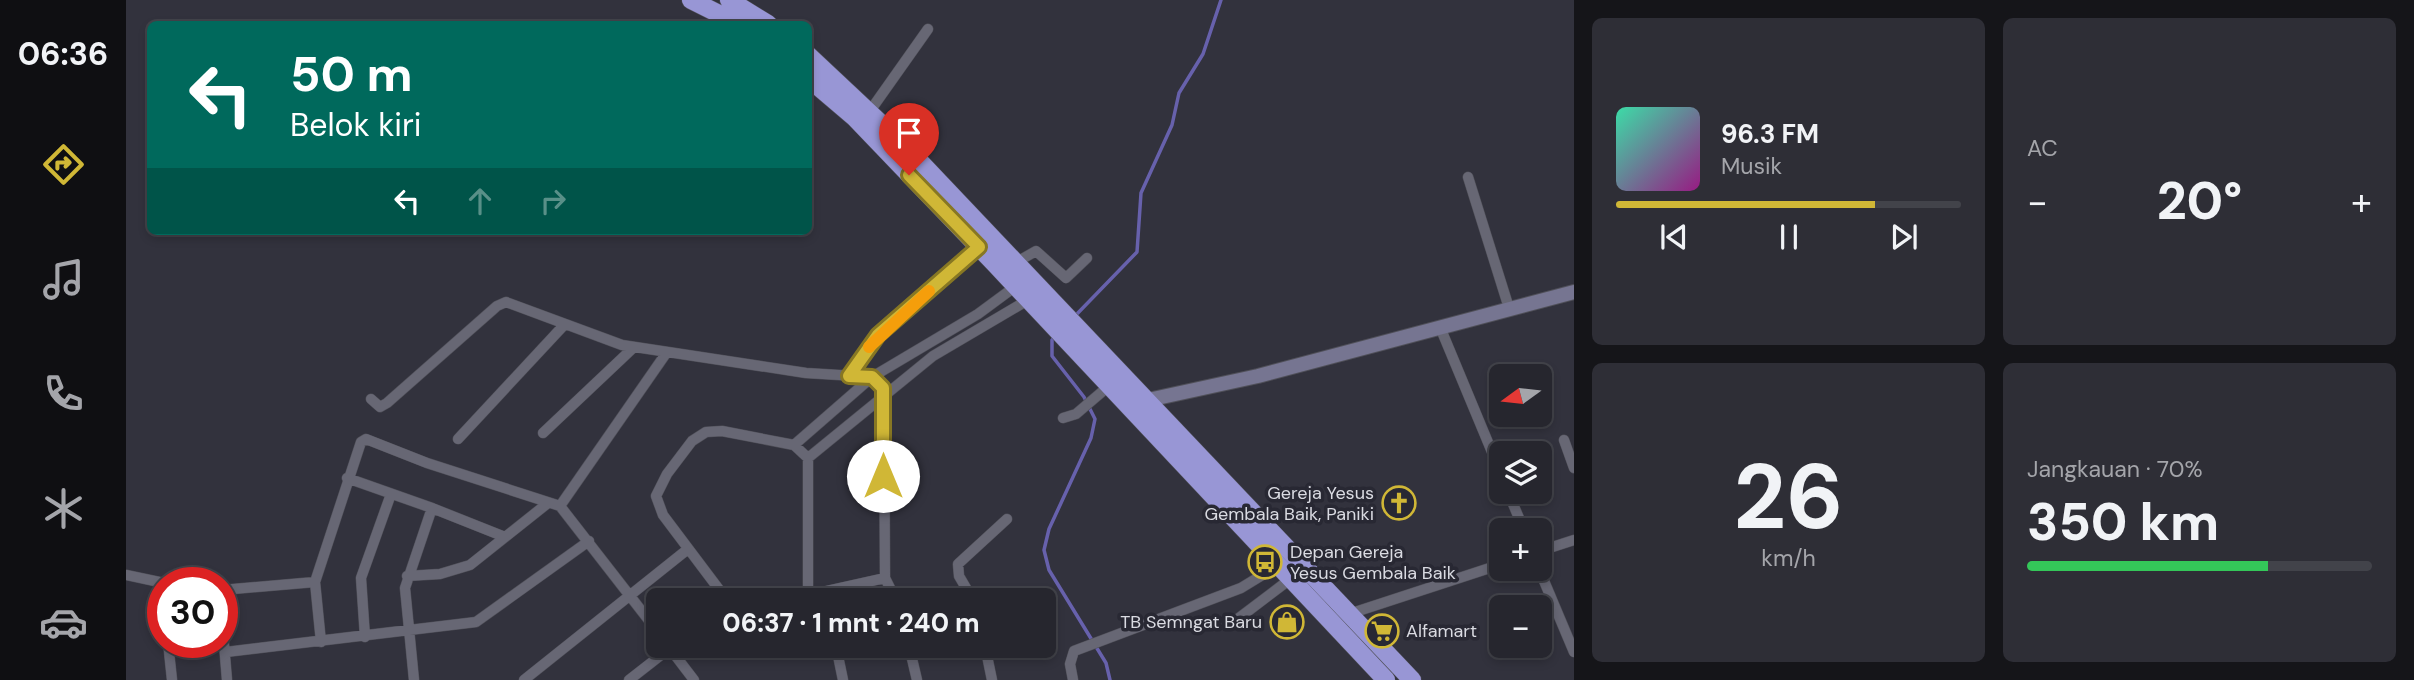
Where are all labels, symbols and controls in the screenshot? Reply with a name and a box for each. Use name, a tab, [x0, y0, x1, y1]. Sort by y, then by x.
text: 06:36	[18, 33, 108, 75]
text: 50 m	[290, 42, 413, 106]
icon: left	[175, 49, 266, 140]
pin	[879, 103, 939, 175]
text: Belok kiri	[290, 104, 422, 146]
icon: arrive	[890, 114, 928, 152]
text: 96.3 FM	[1721, 117, 1819, 151]
text: AC	[2027, 133, 2058, 163]
icon: directions	[39, 140, 88, 189]
text: Musik	[1721, 151, 1782, 181]
text: 20°	[2157, 167, 2242, 235]
text: −	[2027, 177, 2048, 227]
text: +	[2351, 177, 2372, 227]
icon: left	[388, 182, 426, 220]
icon: ahead	[461, 182, 499, 220]
icon: right	[534, 182, 572, 220]
icon: previous	[1655, 218, 1693, 256]
icon: pause	[1770, 218, 1808, 256]
icon: next	[1885, 218, 1923, 256]
icon: music	[39, 255, 88, 304]
north arrow	[1489, 364, 1552, 427]
map controls	[1489, 364, 1552, 658]
icon: phone	[39, 369, 88, 418]
text: 26	[1733, 438, 1844, 556]
position arrow	[846, 439, 920, 513]
button: layers	[1489, 441, 1552, 504]
text: Jangkauan · 70%	[2027, 454, 2203, 484]
place label: Gereja Yesus Gembala Baik, Paniki	[1204, 481, 1374, 526]
icon: climate	[39, 484, 88, 533]
church icon: Gereja Yesus Gembala Baik, Paniki	[1380, 484, 1418, 522]
text: 350 km	[2027, 488, 2219, 556]
button: +	[1489, 518, 1552, 581]
place label: Depan Gereja Yesus Gembala Baik	[1290, 540, 1456, 585]
bus stop icon: Depan Gereja Yesus Gembala Baik	[1246, 543, 1284, 581]
text: km/h	[1761, 543, 1816, 573]
speed limit sign: 30	[147, 567, 238, 658]
button: −	[1489, 595, 1552, 658]
icon: car	[39, 598, 88, 647]
shop icon: TB Semngat Baru	[1268, 603, 1306, 641]
text: 06:37 · 1 mnt · 240 m	[722, 606, 980, 640]
place label: TB Semngat Baru	[1120, 610, 1262, 634]
supermarket icon: Alfamart	[1363, 612, 1401, 650]
place label: Alfamart	[1406, 619, 1477, 643]

